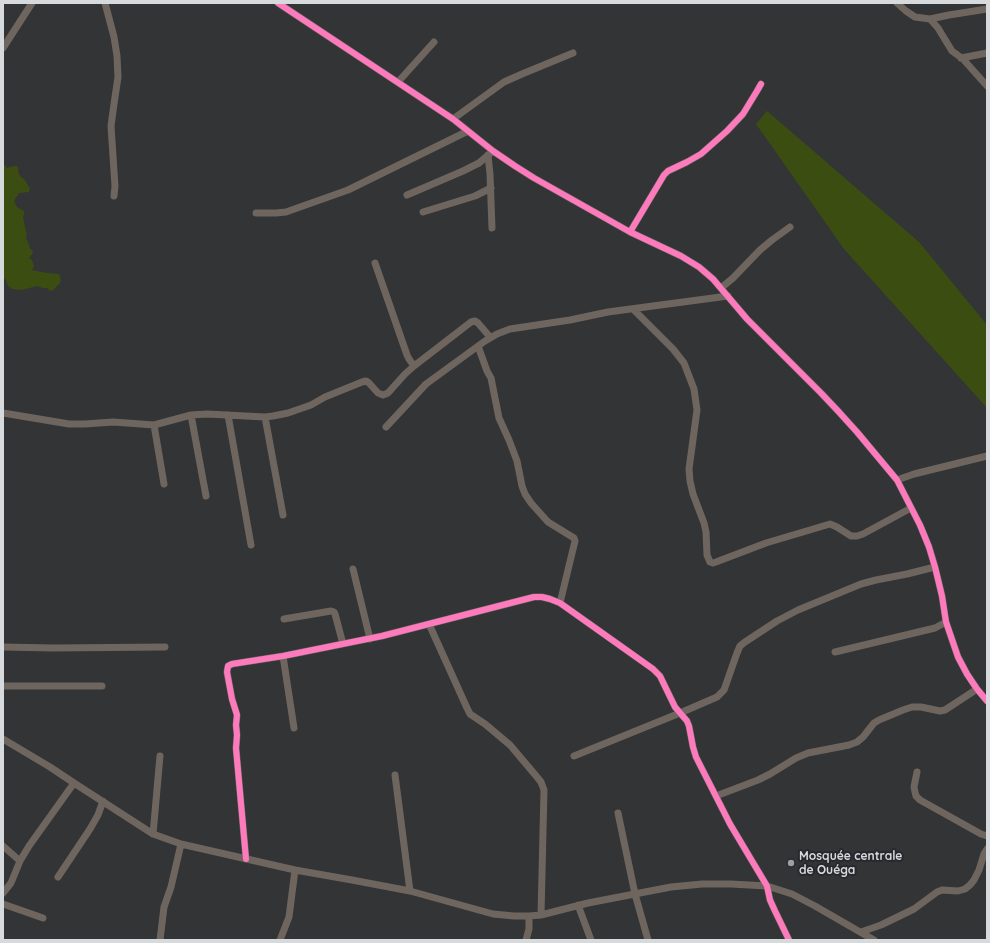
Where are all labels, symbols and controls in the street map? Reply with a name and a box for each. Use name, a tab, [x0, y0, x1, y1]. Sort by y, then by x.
place label: Mosquée centrale de Ouéga	[799, 849, 902, 877]
marker: Mosquée centrale de Ouéga	[786, 858, 796, 868]

